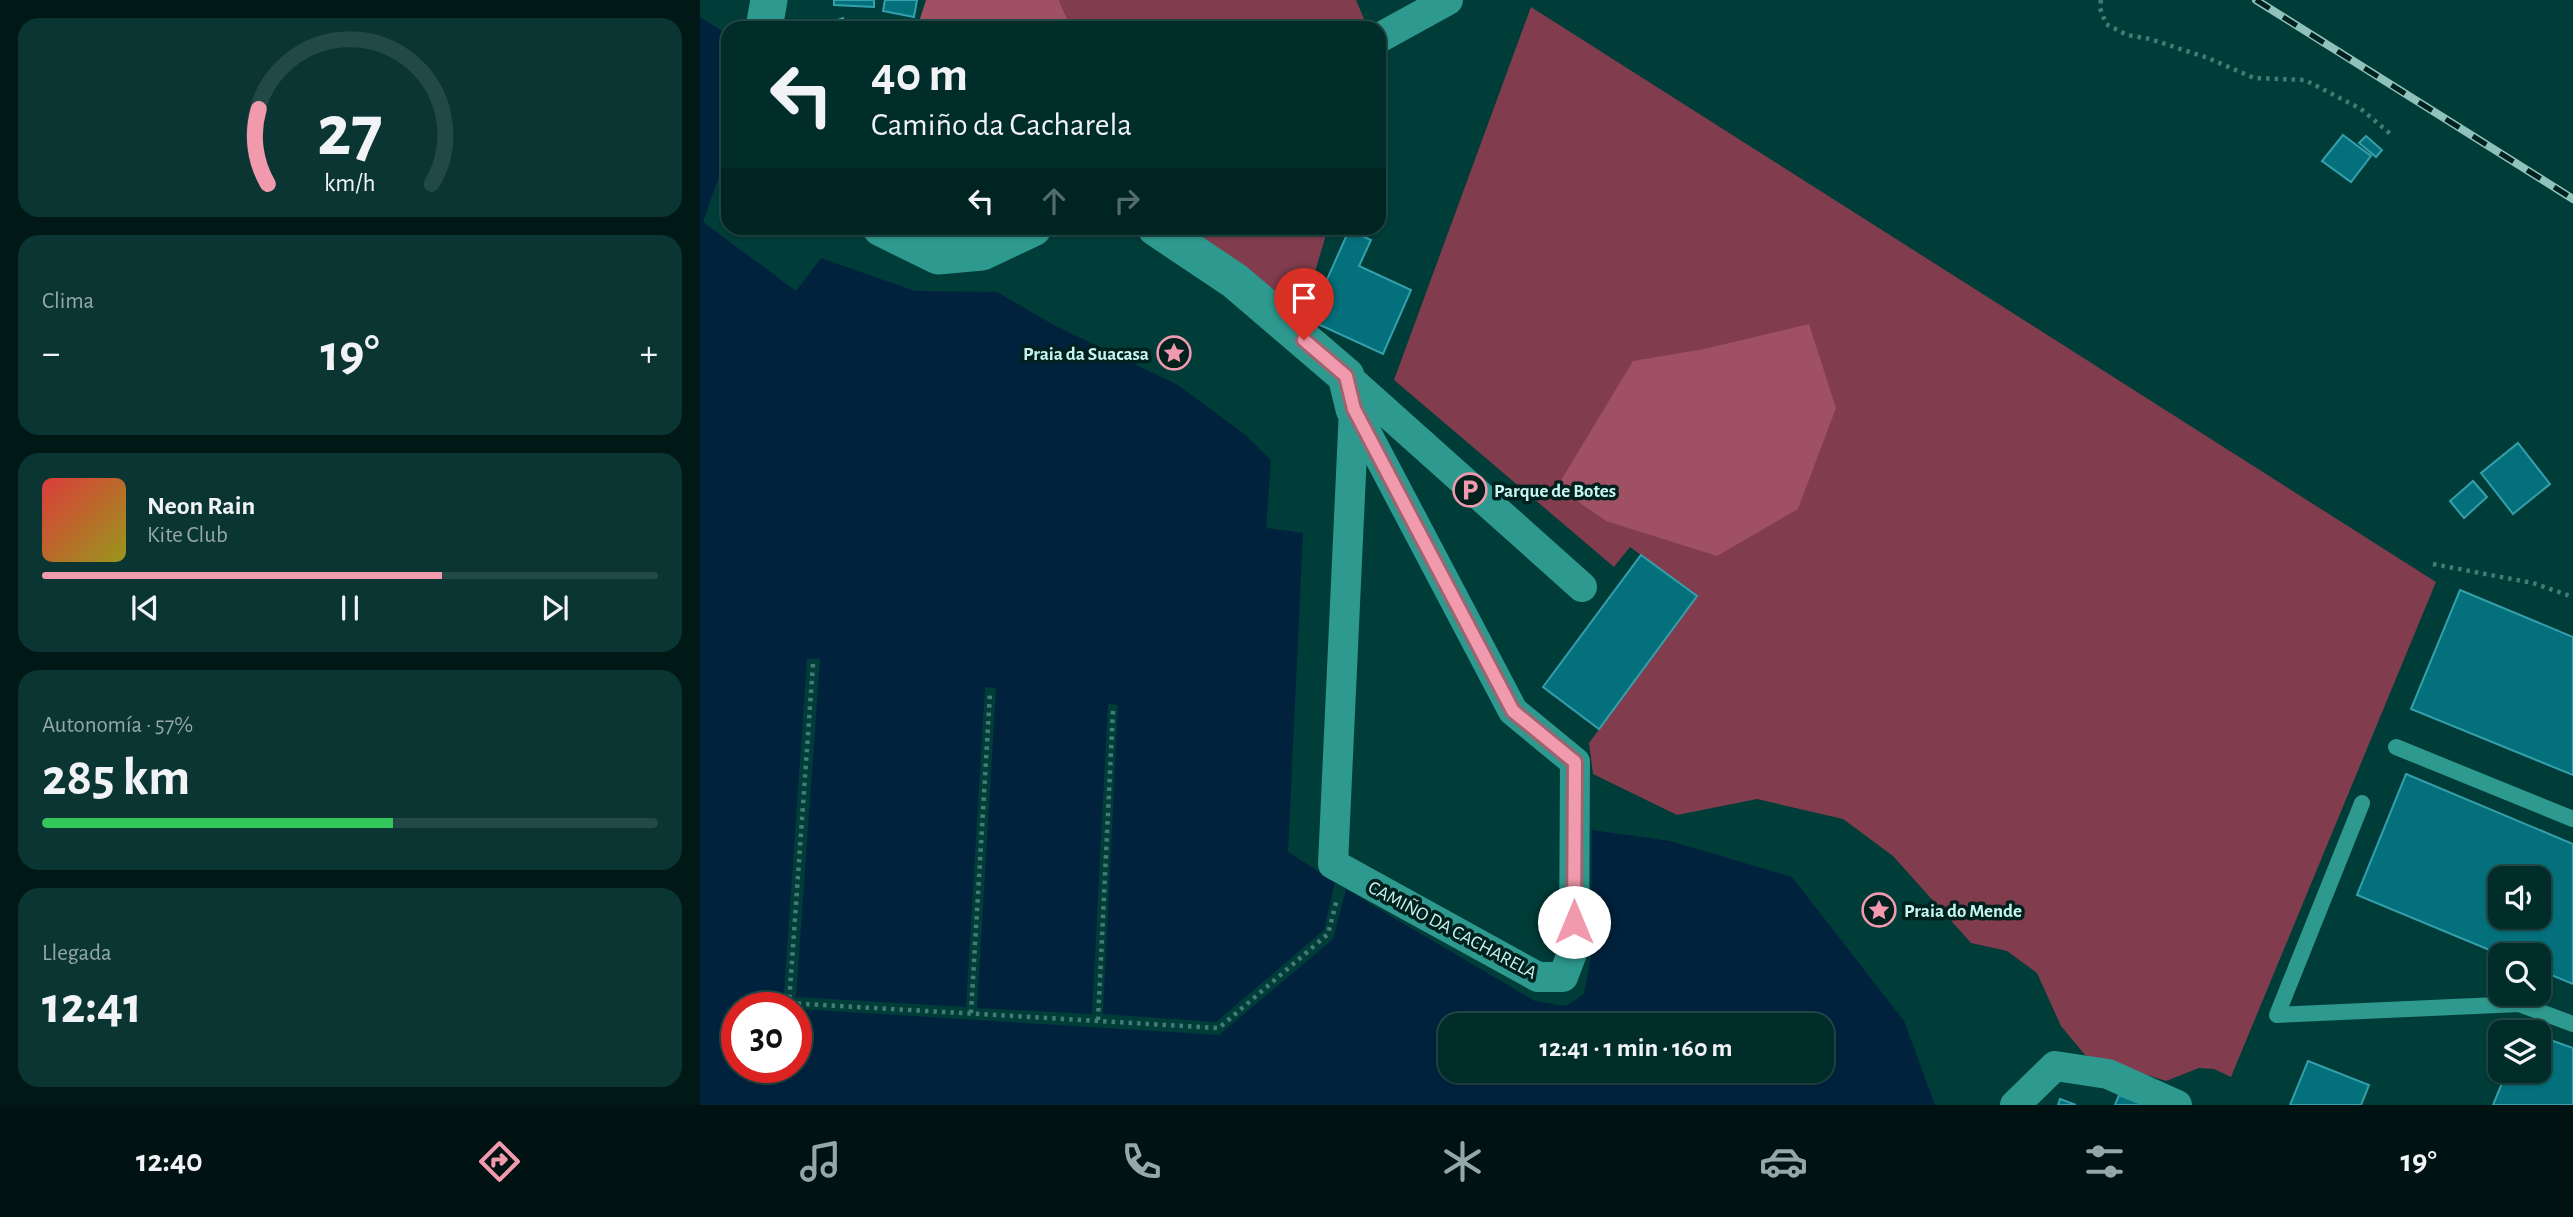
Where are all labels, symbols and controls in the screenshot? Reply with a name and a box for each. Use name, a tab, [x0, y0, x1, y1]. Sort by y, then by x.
icon: left	[756, 49, 847, 140]
text: 40 m	[871, 51, 968, 100]
text: 27	[317, 96, 383, 169]
text: Camiño da Cacharela	[871, 109, 1132, 141]
text: km/h	[324, 171, 376, 196]
icon: left	[962, 182, 1000, 220]
icon: ahead	[1035, 182, 1073, 220]
icon: right	[1108, 182, 1146, 220]
pin	[1274, 268, 1334, 340]
icon: arrive	[1285, 279, 1323, 317]
text: Clima	[42, 290, 94, 313]
text: 19°	[320, 328, 380, 380]
place icon: Praia da Suacasa	[1155, 334, 1193, 372]
text: −	[42, 335, 60, 373]
text: +	[640, 335, 658, 373]
place label: Praia da Suacasa	[1023, 345, 1149, 364]
parking icon: Parque de Botes	[1451, 471, 1489, 509]
place label: Parque de Botes	[1494, 482, 1616, 501]
text: Neon Rain	[147, 493, 255, 519]
text: Kite Club	[147, 524, 228, 547]
icon: previous	[126, 589, 164, 627]
icon: pause	[331, 589, 369, 627]
icon: next	[536, 589, 574, 627]
text: Autonomía · 57%	[42, 714, 193, 737]
text: 285 km	[42, 752, 190, 804]
map controls	[2488, 866, 2551, 1083]
button: sound	[2488, 866, 2551, 929]
street label: CAMIÑO DA CACHARELA	[1365, 876, 1541, 983]
position arrow	[1537, 885, 1611, 959]
place icon: Praia do Mende	[1860, 891, 1898, 929]
place label: Praia do Mende	[1904, 902, 2022, 921]
text: Llegada	[42, 942, 112, 965]
button: search	[2488, 943, 2551, 1006]
text: 12:41	[42, 980, 142, 1032]
speed limit sign: 30	[721, 992, 812, 1083]
button: layers	[2488, 1020, 2551, 1083]
text: 12:41 · 1 min · 160 m	[1540, 1035, 1732, 1061]
icon: directions	[475, 1137, 524, 1186]
icon: music	[796, 1137, 845, 1186]
icon: phone	[1117, 1137, 1166, 1186]
icon: climate	[1438, 1137, 1487, 1186]
icon: car	[1759, 1137, 1808, 1186]
icon: filters	[2080, 1137, 2129, 1186]
text: 12:40	[136, 1145, 203, 1177]
text: 19°	[2401, 1145, 2437, 1177]

